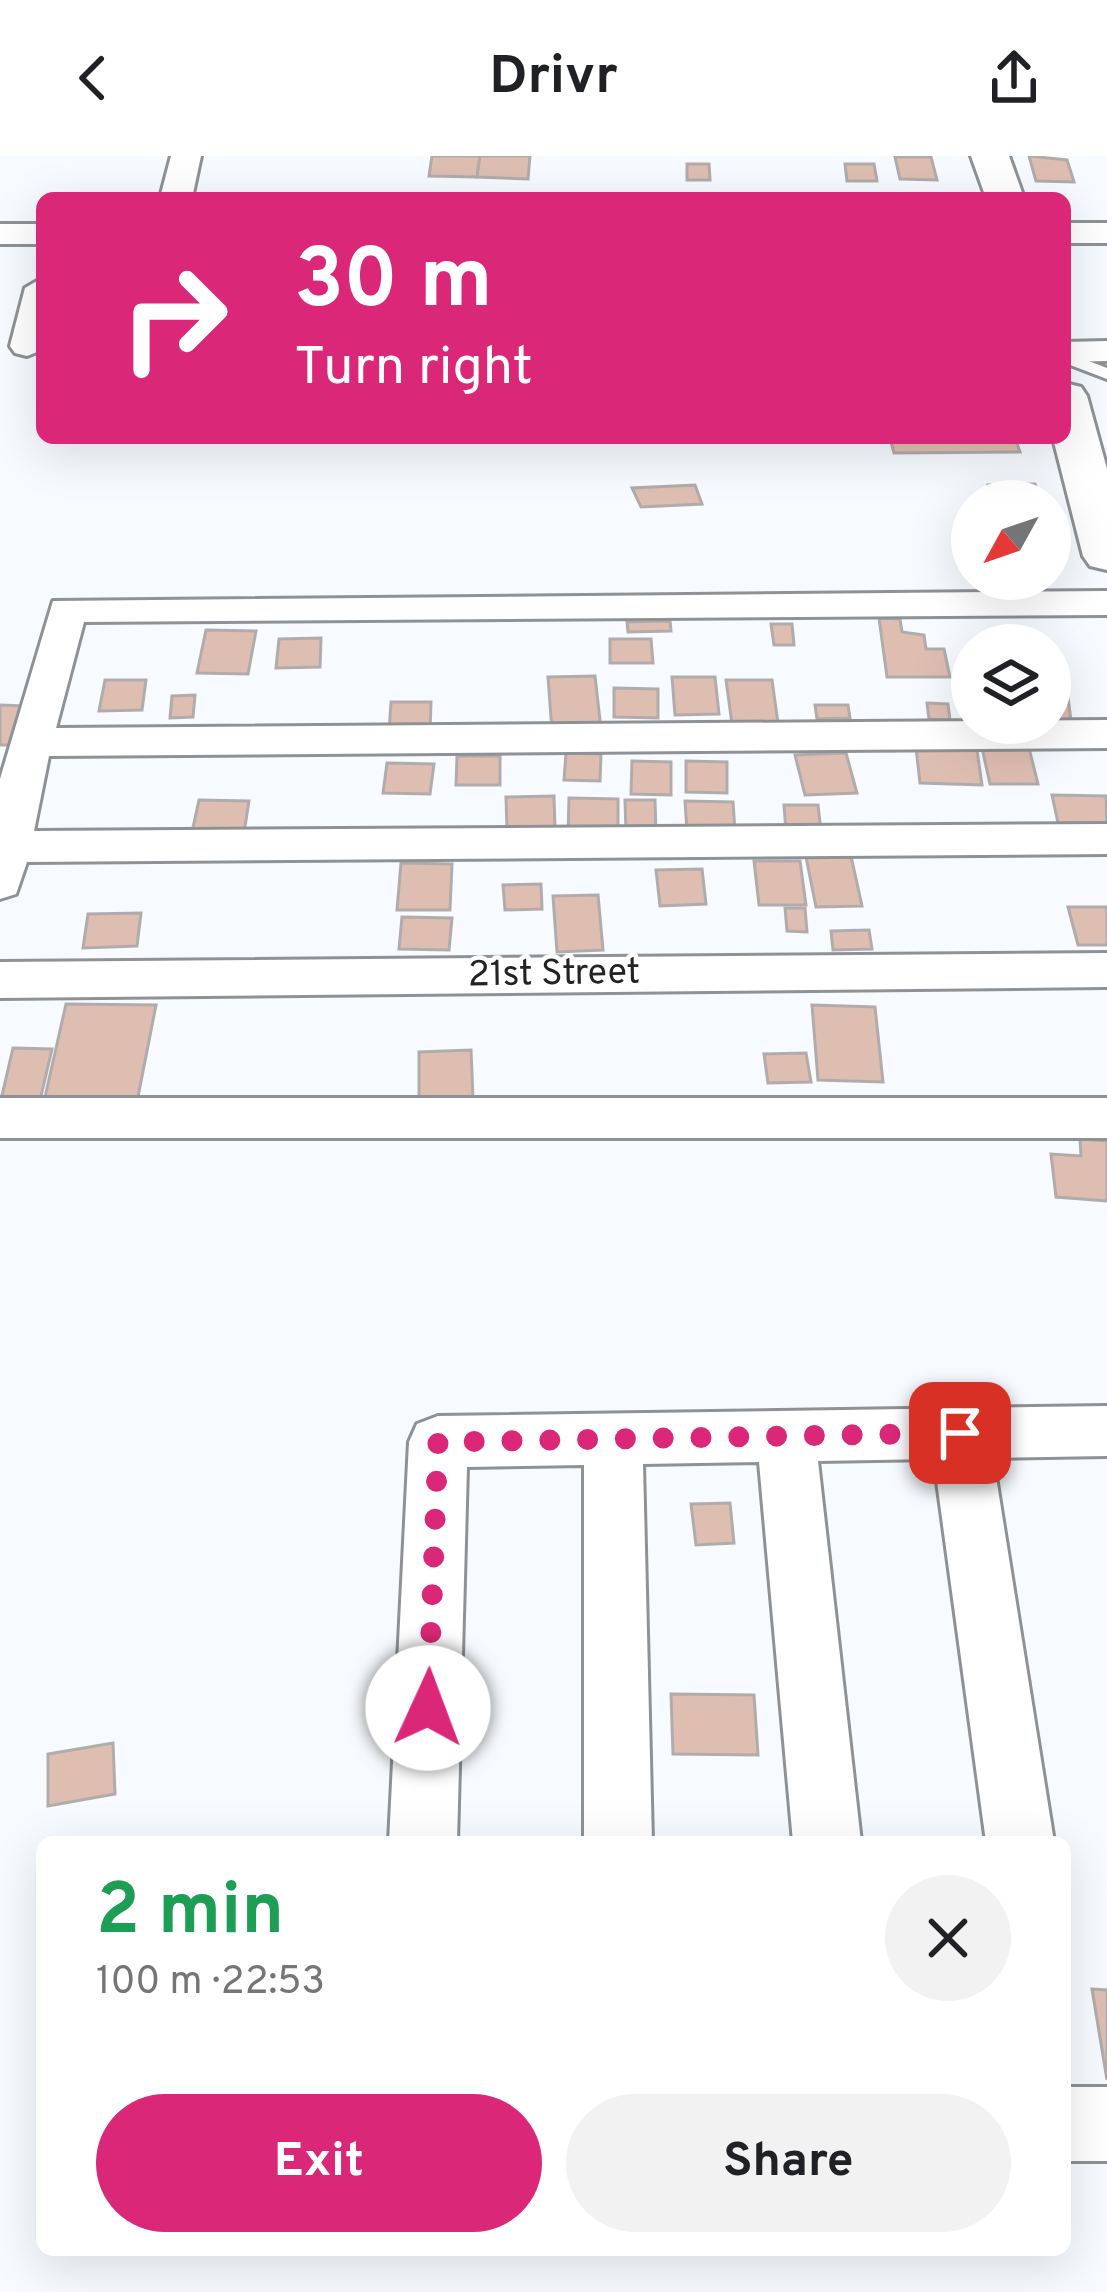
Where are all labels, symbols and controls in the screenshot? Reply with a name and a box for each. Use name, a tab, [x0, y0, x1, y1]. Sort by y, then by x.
text: Drivr	[489, 44, 618, 113]
icon: back	[60, 45, 126, 111]
icon: share	[981, 45, 1047, 111]
text: 30 m	[294, 231, 493, 337]
icon: right	[96, 240, 252, 396]
text: Turn right	[294, 335, 533, 404]
north arrow	[951, 480, 1071, 600]
map controls	[951, 480, 1071, 744]
button: layers	[951, 624, 1071, 744]
street label: 21st Street	[467, 950, 641, 1000]
pin	[909, 1382, 1011, 1484]
icon: arrive	[927, 1400, 993, 1466]
position arrow	[365, 1645, 491, 1771]
text: 2 min	[96, 1868, 284, 1960]
button: close	[885, 1875, 1011, 2001]
text: 100 m · 22:53	[96, 1959, 325, 2008]
button: Exit	[96, 2094, 542, 2232]
button: Share	[566, 2094, 1011, 2232]

